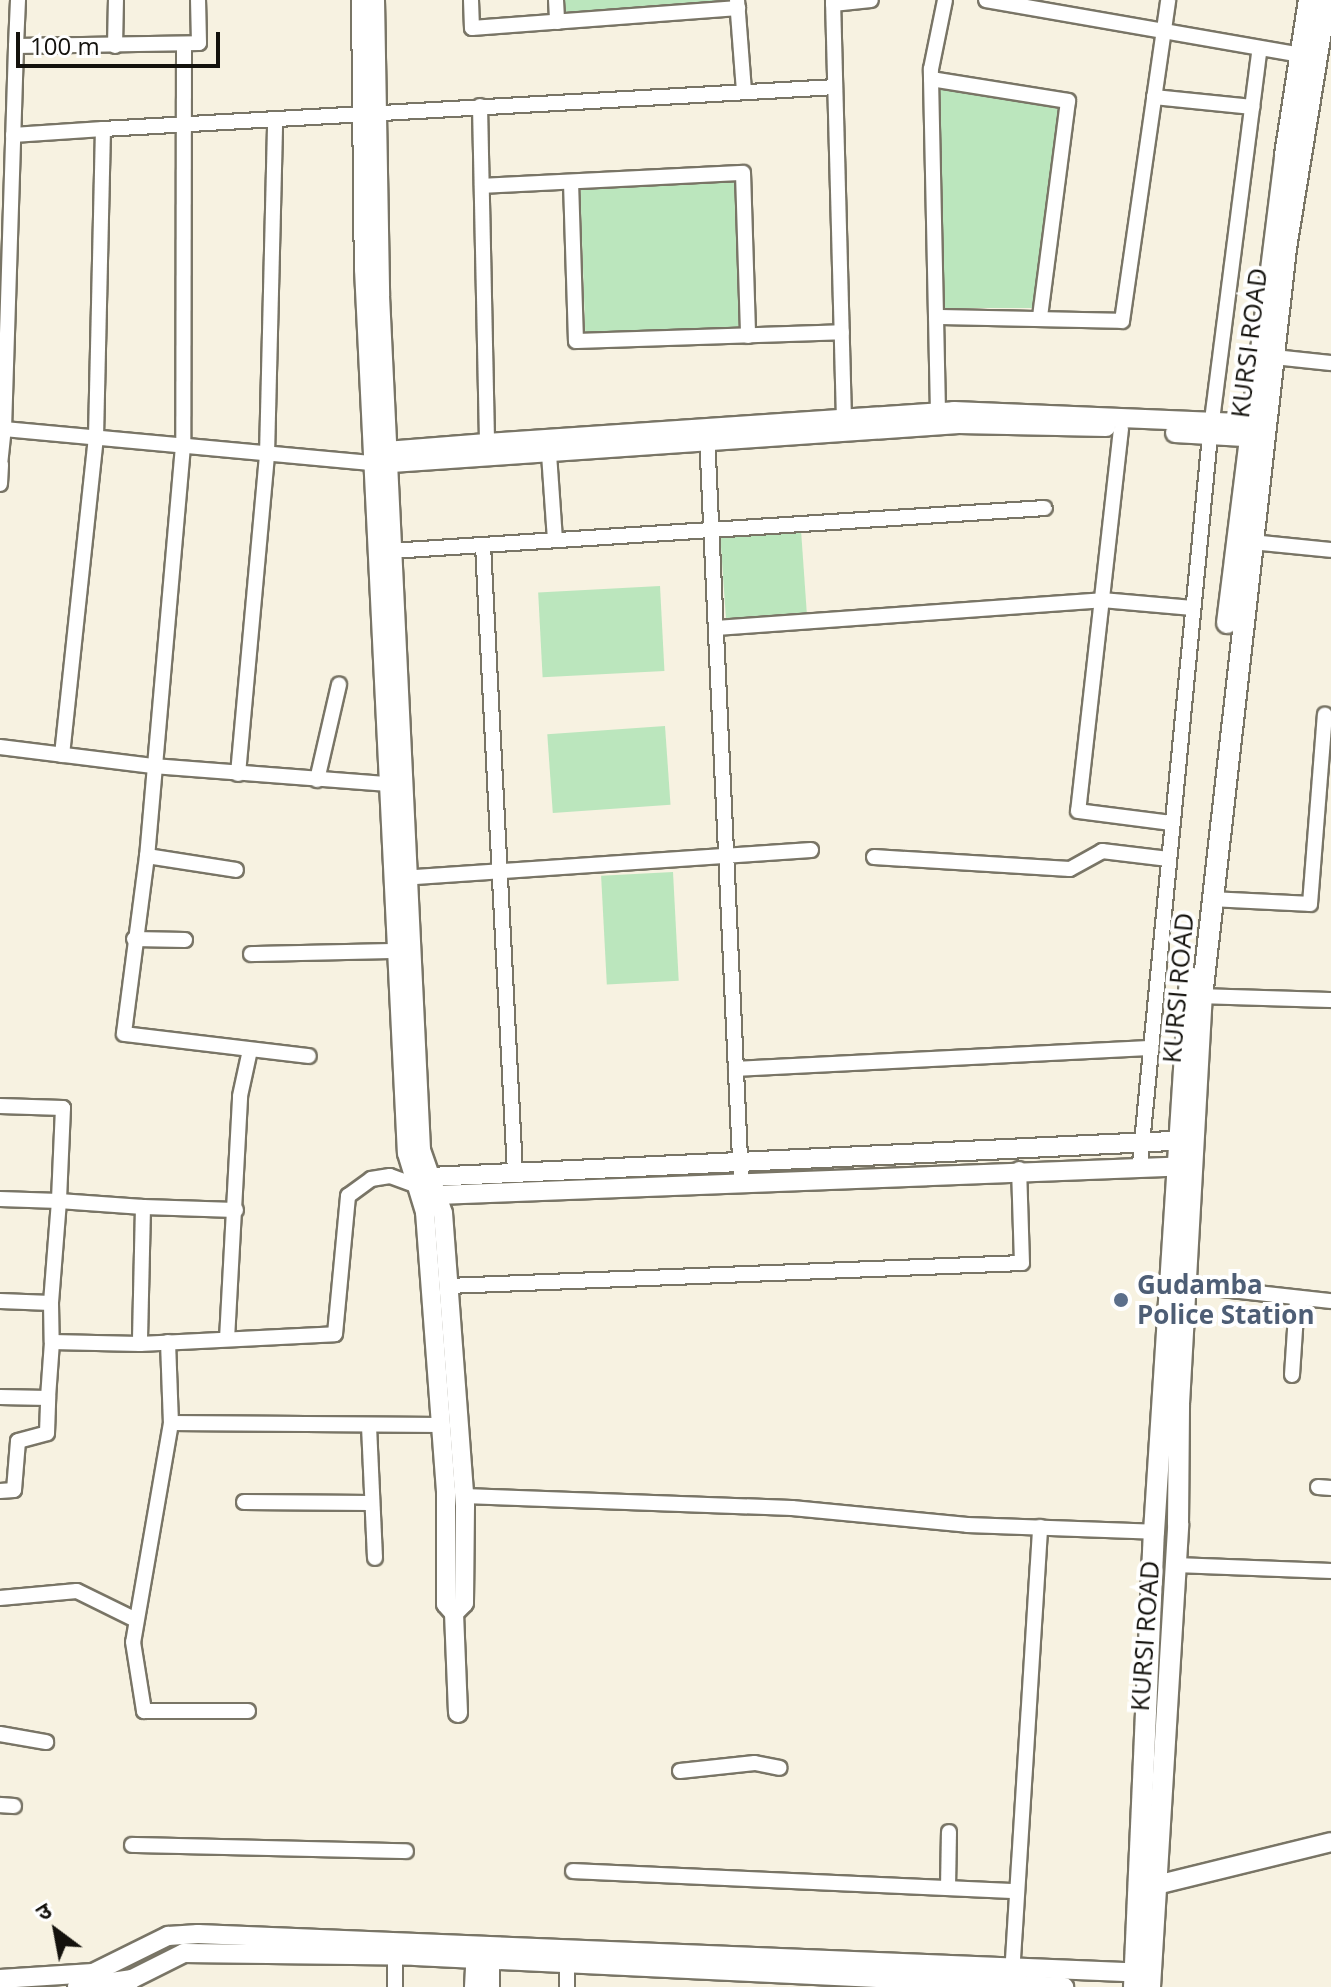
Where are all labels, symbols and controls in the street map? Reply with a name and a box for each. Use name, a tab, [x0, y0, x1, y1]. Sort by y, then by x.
scale bar	[20, 16, 224, 66]
text: 100 m	[30, 29, 100, 62]
street label: KURSI ROAD	[1224, 266, 1274, 420]
street label: KURSI ROAD	[1156, 912, 1200, 1064]
place label: Gudamba Police Station	[1137, 1269, 1314, 1330]
marker: Gudamba Police Station	[1112, 1291, 1130, 1309]
street label: KURSI ROAD	[1124, 1560, 1166, 1712]
north arrow	[16, 1891, 96, 1971]
text: उ	[30, 1895, 57, 1927]

